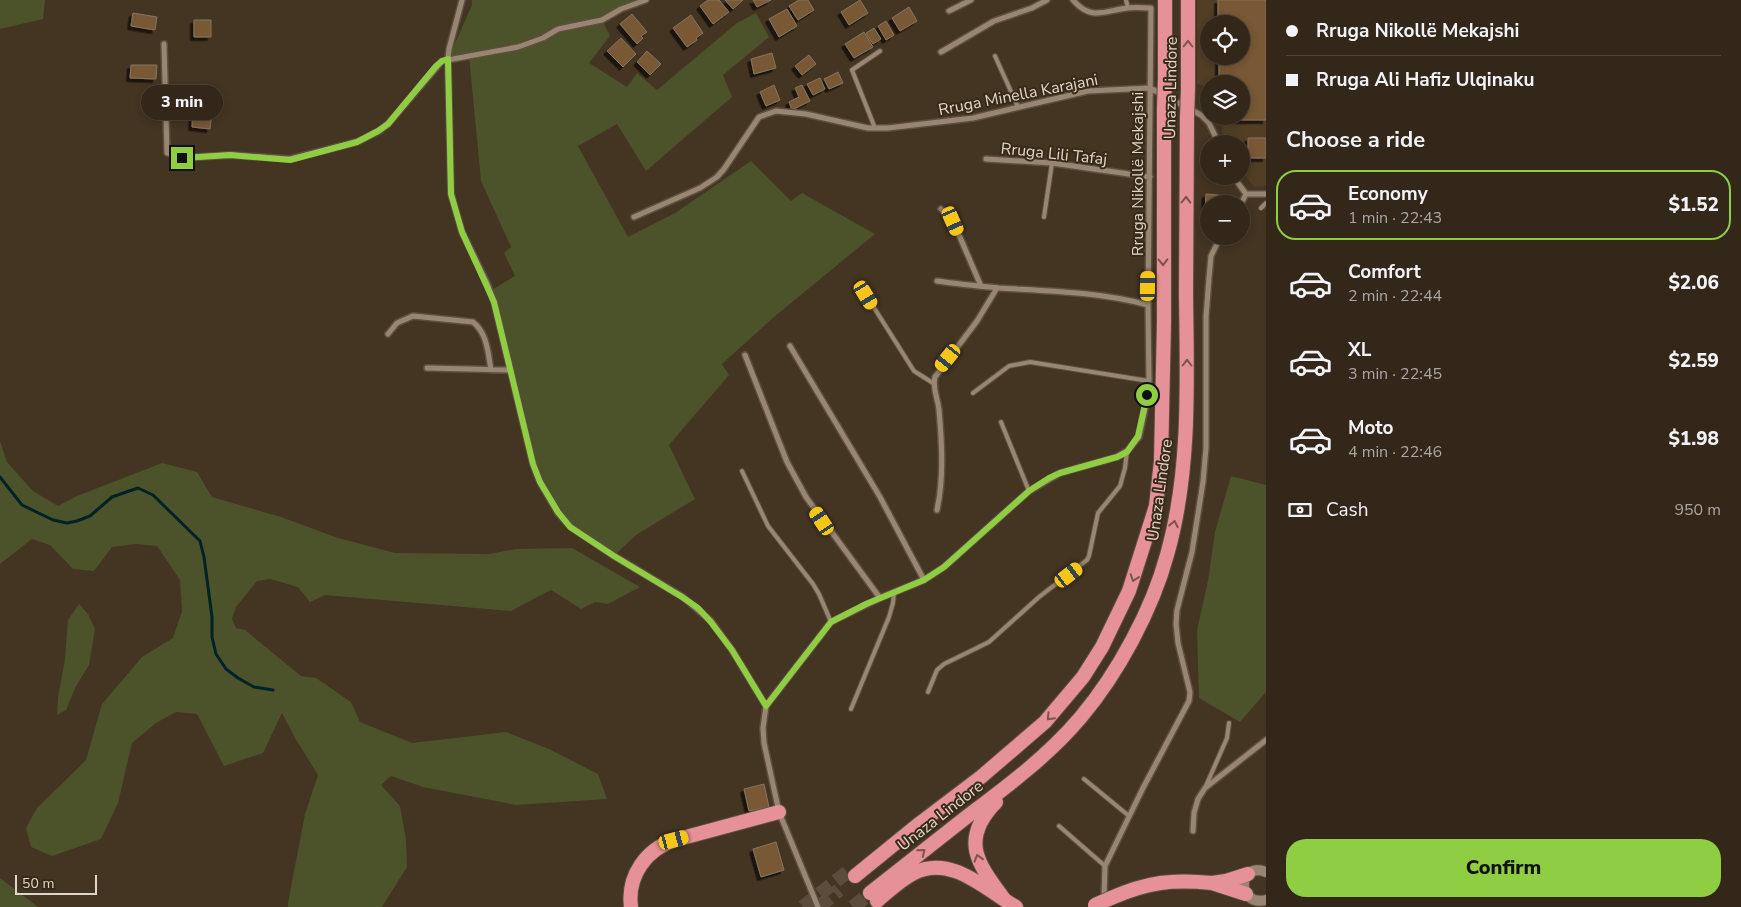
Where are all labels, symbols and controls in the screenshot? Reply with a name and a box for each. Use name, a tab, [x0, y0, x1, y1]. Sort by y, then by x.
map controls	[1200, 15, 1250, 245]
button: locate	[1200, 15, 1250, 65]
text: Rruga Nikollë Mekajshi	[1316, 18, 1519, 44]
street label: Unaza Lindore	[1159, 36, 1183, 140]
one-way arrow	[1183, 40, 1193, 48]
text: Rruga Ali Hafiz Ulqinaku	[1316, 67, 1534, 93]
street label: Rruga Minella Karajani	[937, 69, 1100, 121]
button: layers	[1200, 75, 1250, 125]
callout: 3 min	[141, 86, 223, 120]
text: 3 min	[161, 91, 203, 113]
street label: Rruga Nikollë Mekajshi	[1127, 92, 1149, 256]
text: Choose a ride	[1286, 125, 1425, 155]
button: +	[1200, 135, 1250, 185]
street label: Rruga Lili Tafaj	[1000, 137, 1108, 171]
route end	[171, 147, 193, 169]
text: Economy	[1348, 181, 1428, 207]
icon: car	[1288, 183, 1333, 228]
text: $1.52	[1668, 192, 1719, 218]
button: −	[1200, 195, 1250, 245]
one-way arrow	[1181, 196, 1191, 204]
car	[940, 204, 965, 238]
text: 1 min · 22:43	[1348, 207, 1442, 229]
one-way arrow	[1158, 258, 1168, 266]
text: Comfort	[1348, 259, 1421, 285]
icon: car	[1288, 261, 1333, 306]
text: $2.06	[1668, 270, 1719, 296]
car	[1140, 271, 1155, 301]
car	[851, 278, 880, 312]
text: 2 min · 22:44	[1348, 285, 1442, 307]
text: XL	[1348, 337, 1371, 363]
icon: car	[1288, 339, 1333, 384]
car	[932, 342, 963, 374]
text: $2.59	[1668, 348, 1719, 374]
one-way arrow	[1182, 358, 1192, 366]
text: 3 min · 22:45	[1348, 363, 1442, 385]
route start	[1136, 384, 1158, 406]
text: Moto	[1348, 415, 1394, 441]
icon: car	[1288, 417, 1333, 462]
text: $1.98	[1668, 426, 1719, 452]
street label: Unaza Lindore	[1142, 438, 1178, 543]
text: 4 min · 22:46	[1348, 441, 1442, 463]
icon: cash	[1286, 496, 1314, 524]
text: Cash	[1326, 497, 1368, 523]
text: 950 m	[1674, 499, 1721, 521]
car	[807, 504, 836, 538]
one-way arrow	[1168, 520, 1179, 529]
car	[1052, 560, 1085, 590]
one-way arrow	[1129, 574, 1139, 582]
one-way arrow	[1047, 711, 1056, 720]
street label: Unaza Lindore	[893, 775, 988, 856]
car	[657, 829, 690, 851]
button: Confirm	[1286, 839, 1721, 897]
one-way arrow	[916, 849, 925, 857]
one-way arrow	[974, 855, 984, 863]
scale bar	[15, 872, 98, 895]
text: 50 m	[22, 874, 54, 893]

